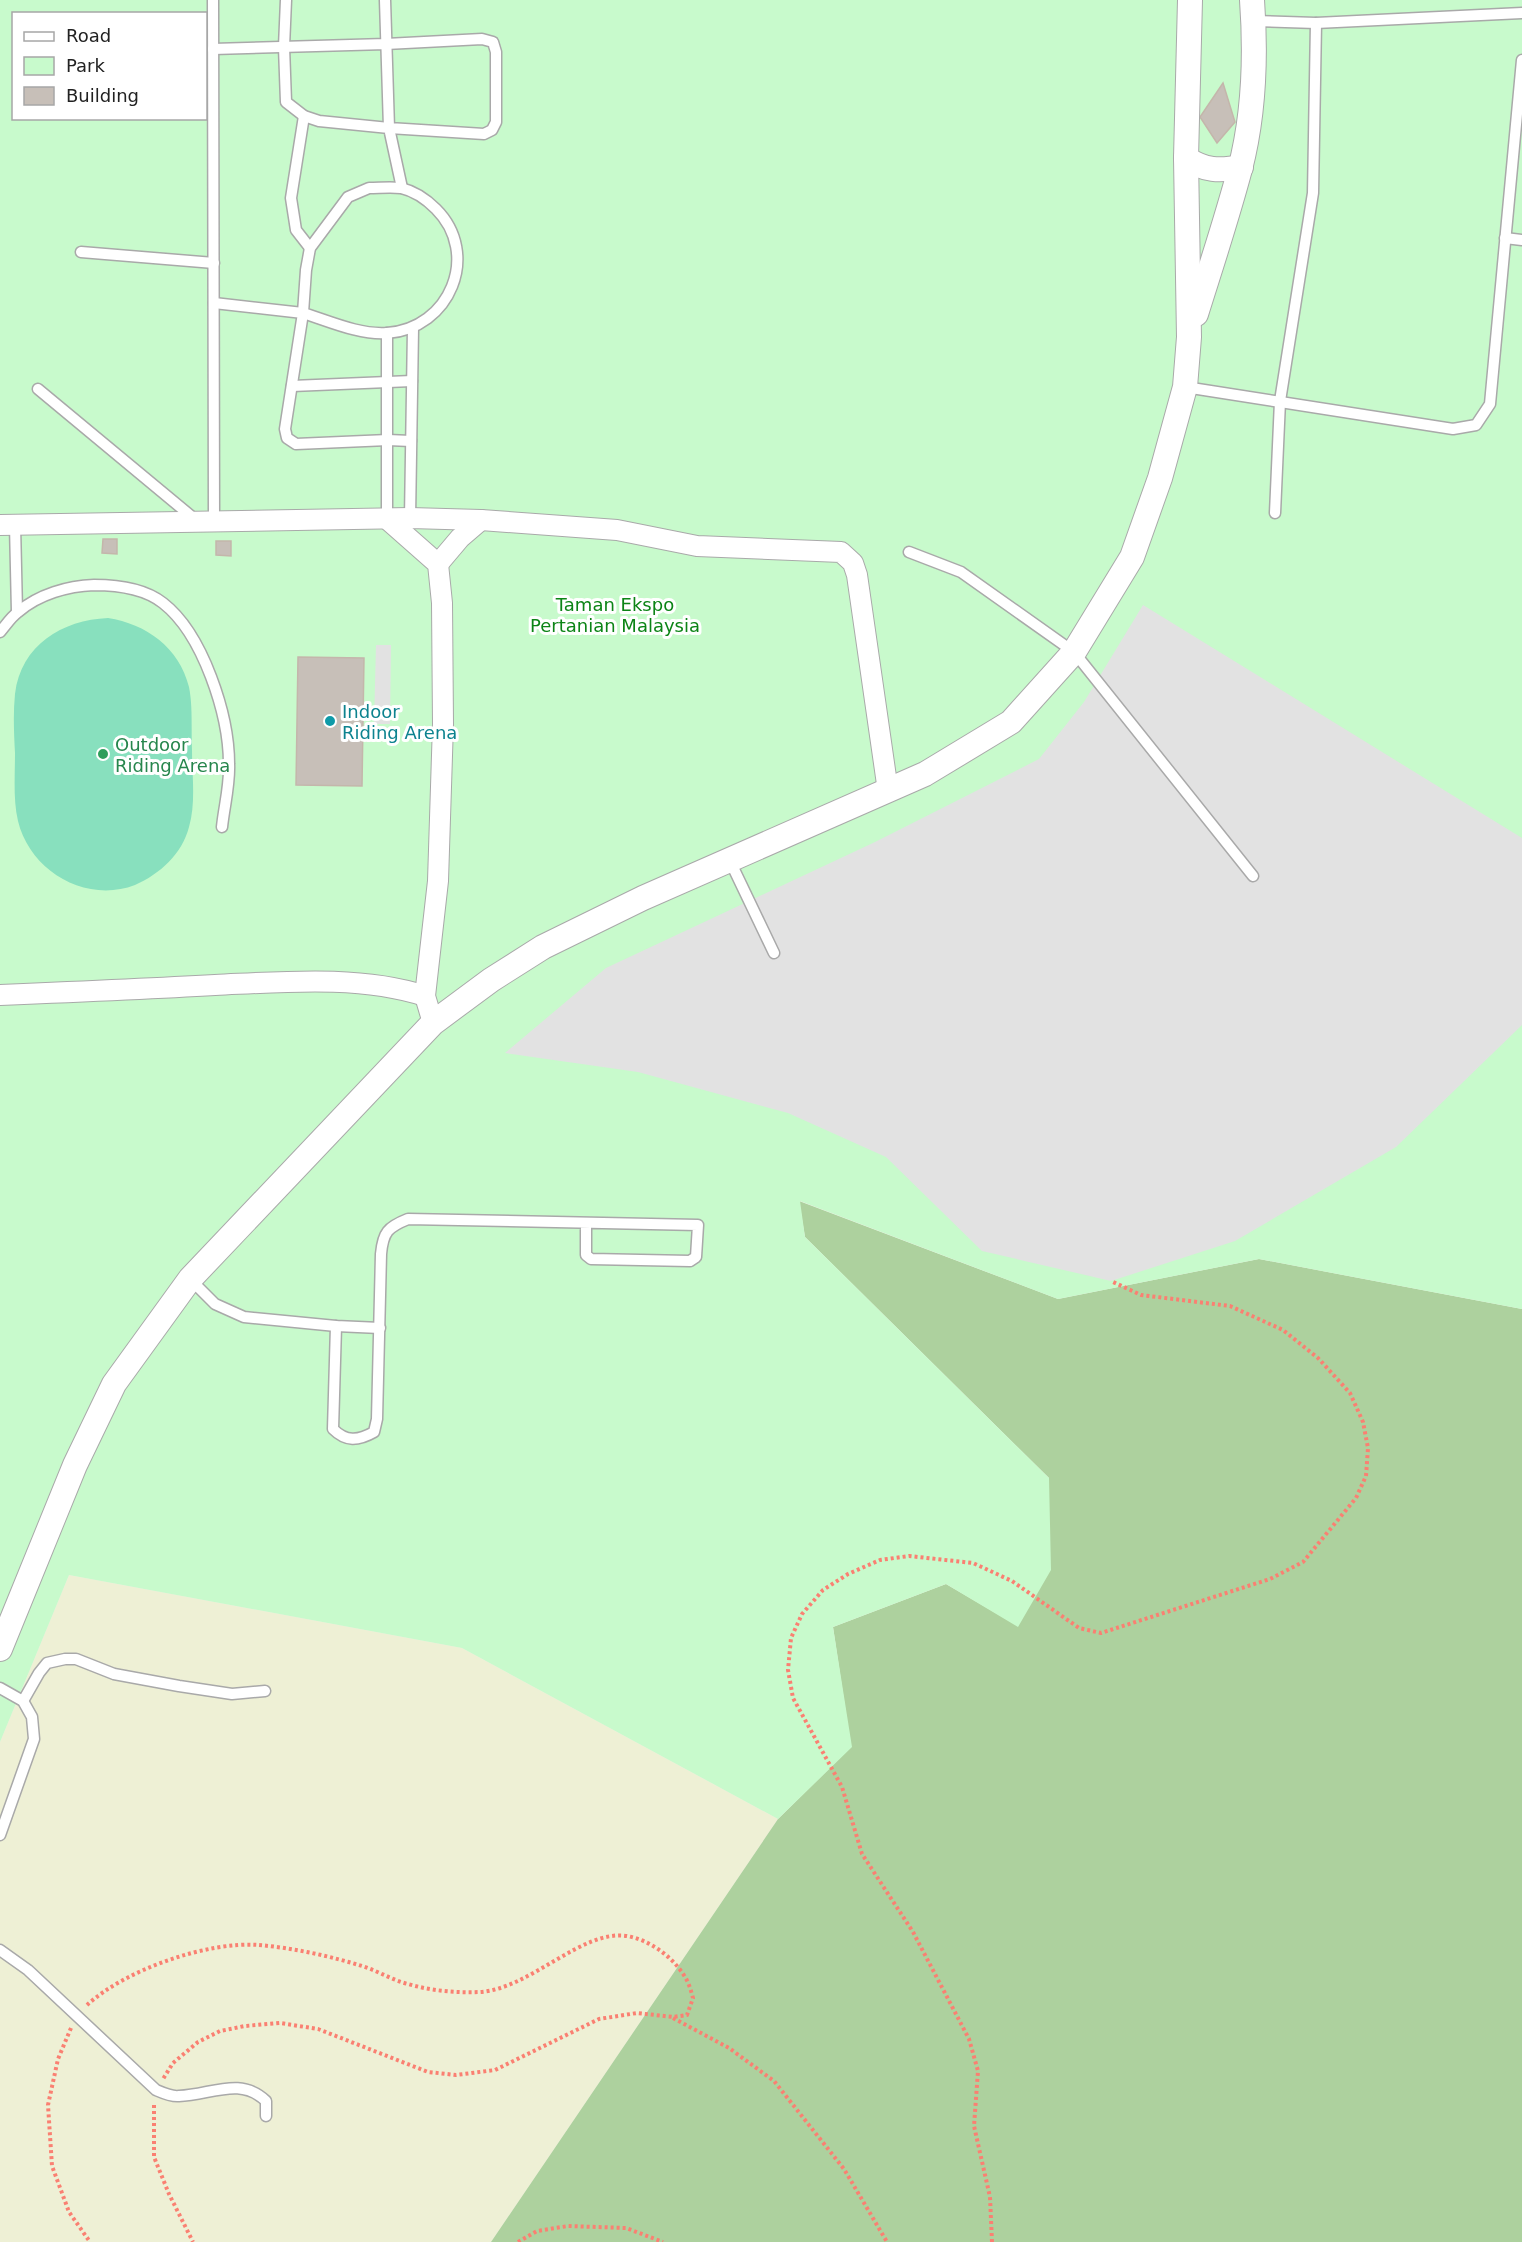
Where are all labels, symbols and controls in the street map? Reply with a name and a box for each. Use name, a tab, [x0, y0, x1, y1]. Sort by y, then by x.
legend	[12, 12, 207, 120]
text: Road	[66, 25, 111, 46]
text: Park	[66, 55, 105, 76]
text: Building	[66, 85, 139, 106]
park label: Taman Ekspo Pertanian Malaysia	[530, 594, 700, 636]
place label: Indoor Riding Arena	[342, 701, 457, 743]
marker: Indoor Riding Arena	[323, 714, 337, 728]
place label: Outdoor Riding Arena	[115, 734, 230, 776]
marker: Outdoor Riding Arena	[96, 747, 110, 761]

